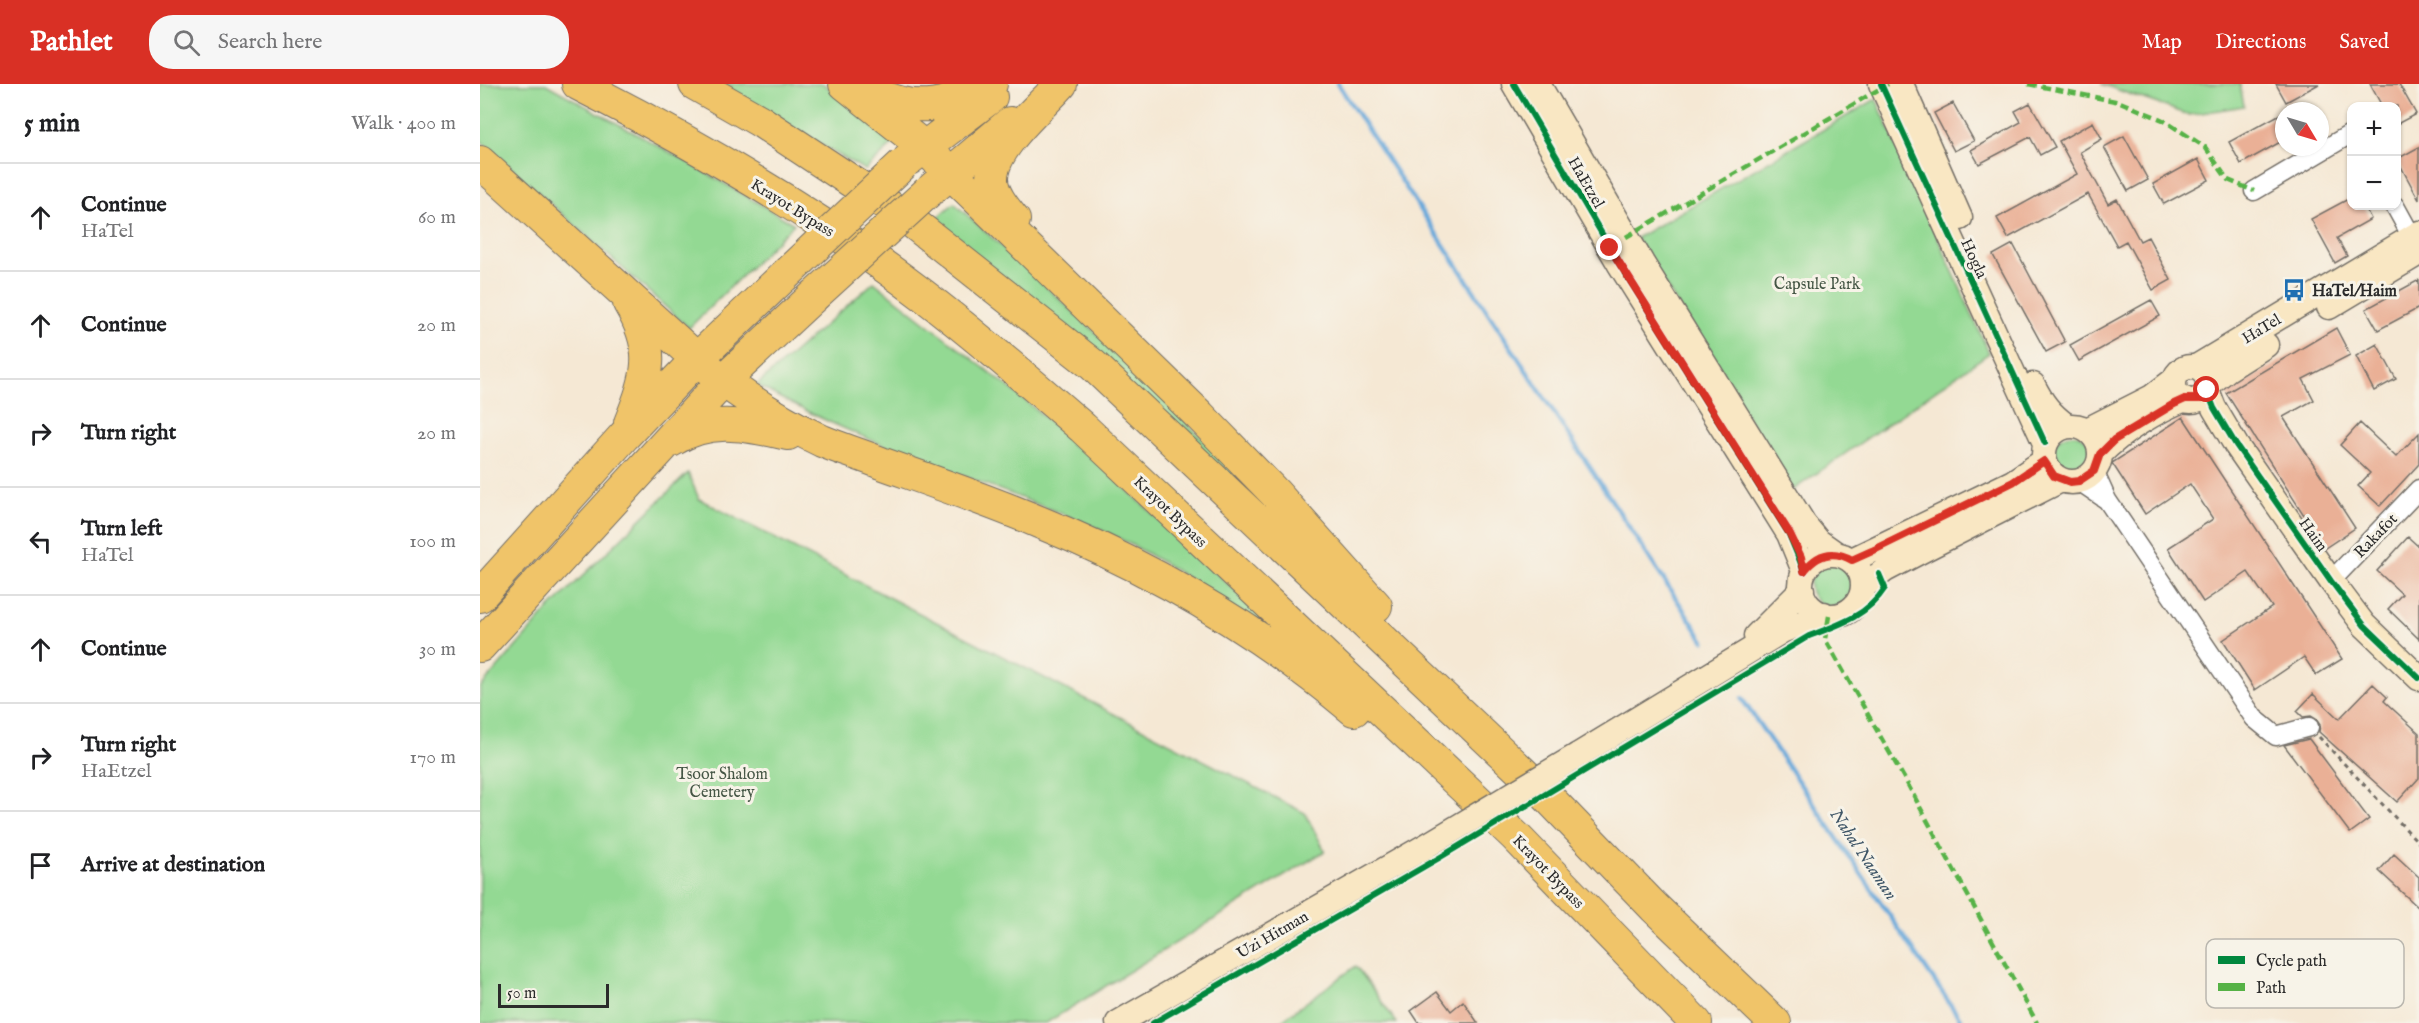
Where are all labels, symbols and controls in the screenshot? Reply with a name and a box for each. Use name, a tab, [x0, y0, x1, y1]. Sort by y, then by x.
search box	[149, 15, 569, 69]
text: Pathlet	[30, 25, 113, 60]
icon: search	[170, 26, 203, 59]
text: Search here	[218, 28, 322, 56]
text: Map	[2142, 29, 2182, 56]
text: Directions	[2215, 29, 2306, 56]
text: Saved	[2339, 29, 2389, 56]
north arrow	[2275, 102, 2329, 156]
map controls	[2347, 102, 2401, 210]
button: +	[2347, 102, 2401, 156]
text: 5 min	[24, 107, 80, 140]
text: Walk · 400 m	[351, 111, 456, 136]
street label: HaEtzel	[1563, 154, 1608, 213]
button: −	[2347, 156, 2401, 210]
street label: Krayot Bypass	[746, 175, 838, 242]
text: Continue	[81, 191, 167, 219]
icon: ahead	[24, 201, 57, 234]
text: 60 m	[418, 205, 456, 230]
text: HaTel	[81, 219, 134, 244]
route end	[1596, 234, 1622, 260]
street label: Hogla	[1955, 236, 1991, 282]
park label: Capsule Park	[1774, 275, 1861, 295]
bus stop icon: HaTel/Haim	[2281, 277, 2307, 303]
place label: HaTel/Haim	[2312, 282, 2397, 302]
icon: ahead	[24, 309, 57, 342]
street label: HaTel	[2239, 310, 2286, 349]
text: Continue	[81, 311, 167, 339]
text: 20 m	[417, 313, 456, 338]
route start	[2193, 376, 2219, 402]
icon: right	[24, 417, 57, 450]
text: Turn right	[81, 419, 176, 447]
text: 20 m	[417, 421, 456, 446]
street label: Krayot Bypass	[1129, 472, 1211, 553]
street label: Rakafot	[2350, 510, 2403, 563]
street label: Haim	[2293, 514, 2331, 556]
text: Turn left	[81, 515, 163, 543]
icon: left	[24, 525, 57, 558]
text: 100 m	[409, 529, 456, 554]
text: HaTel	[81, 543, 134, 568]
icon: ahead	[24, 633, 57, 666]
text: Continue	[81, 635, 167, 663]
text: 30 m	[419, 637, 456, 662]
text: Turn right	[81, 731, 176, 759]
icon: right	[24, 741, 57, 774]
text: 170 m	[410, 745, 456, 770]
text: HaEtzel	[81, 759, 151, 784]
park label: Tsoor Shalom Cemetery	[676, 765, 768, 803]
water label: Nahal Naaman	[1824, 805, 1902, 905]
street label: Krayot Bypass	[1507, 831, 1588, 914]
icon: arrive	[24, 849, 57, 882]
text: Arrive at destination	[81, 851, 265, 879]
street label: Uzi Hitman	[1234, 907, 1313, 964]
legend	[2206, 939, 2404, 1008]
text: Cycle path	[2256, 952, 2327, 972]
text: Path	[2256, 979, 2287, 999]
scale bar	[498, 981, 609, 1008]
text: 50 m	[507, 984, 536, 1004]

